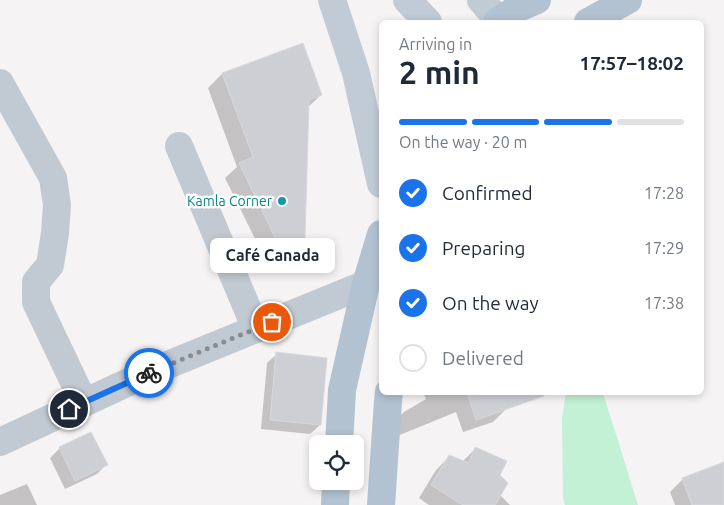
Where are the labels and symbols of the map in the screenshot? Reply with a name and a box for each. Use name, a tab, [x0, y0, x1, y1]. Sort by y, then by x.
place label: Kamla Corner	[187, 193, 273, 209]
marker: Kamla Corner	[276, 195, 288, 207]
callout: Café Canada	[210, 237, 334, 272]
pin	[251, 301, 293, 343]
courier	[124, 348, 174, 398]
pin	[48, 388, 90, 430]

